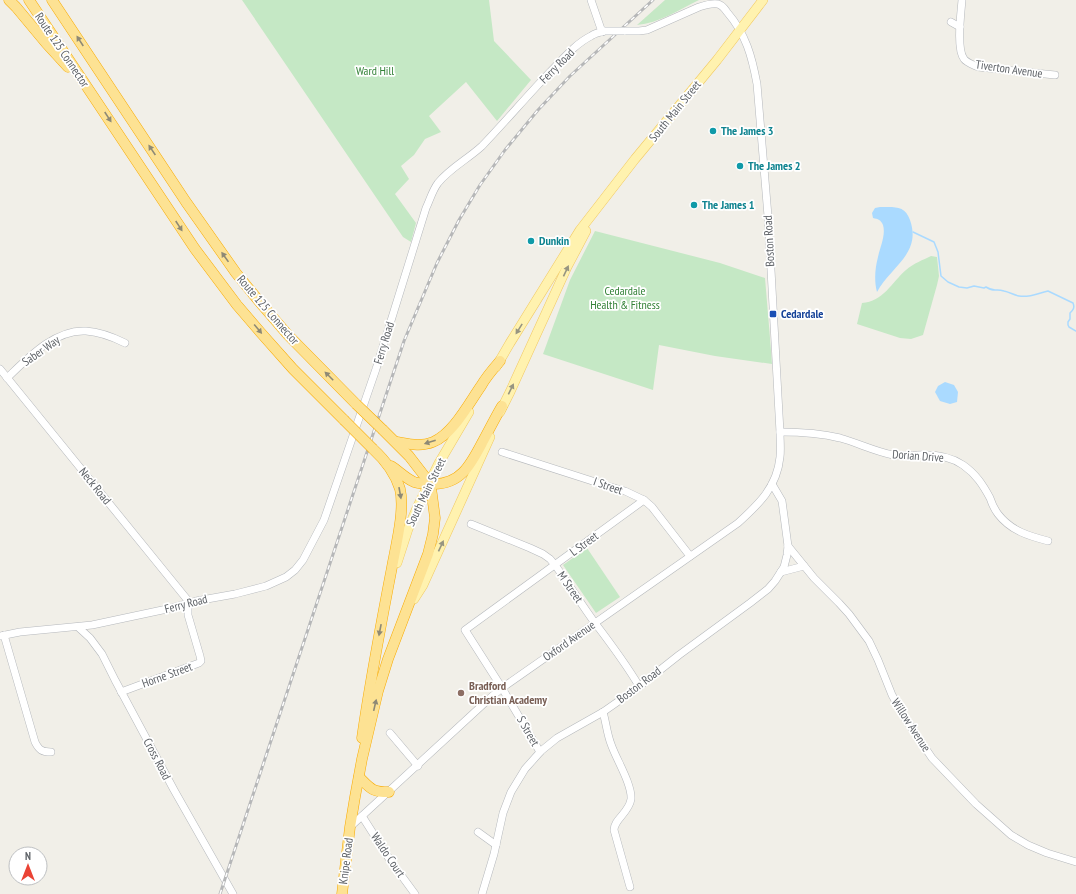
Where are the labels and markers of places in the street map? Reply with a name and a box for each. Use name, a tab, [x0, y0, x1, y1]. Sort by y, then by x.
place label: The James 3	[721, 123, 774, 138]
marker: The James 3	[708, 126, 718, 136]
place label: The James 2	[748, 158, 801, 173]
marker: The James 2	[735, 161, 745, 171]
place label: The James 1	[702, 197, 755, 212]
marker: The James 1	[689, 200, 699, 210]
place label: Dunkin	[539, 233, 569, 248]
marker: Dunkin	[526, 236, 536, 246]
place label: Cedardale	[781, 306, 823, 321]
marker: Cedardale	[768, 309, 778, 319]
place label: Bradford Christian Academy	[469, 678, 547, 707]
marker: Bradford Christian Academy	[456, 688, 466, 698]

